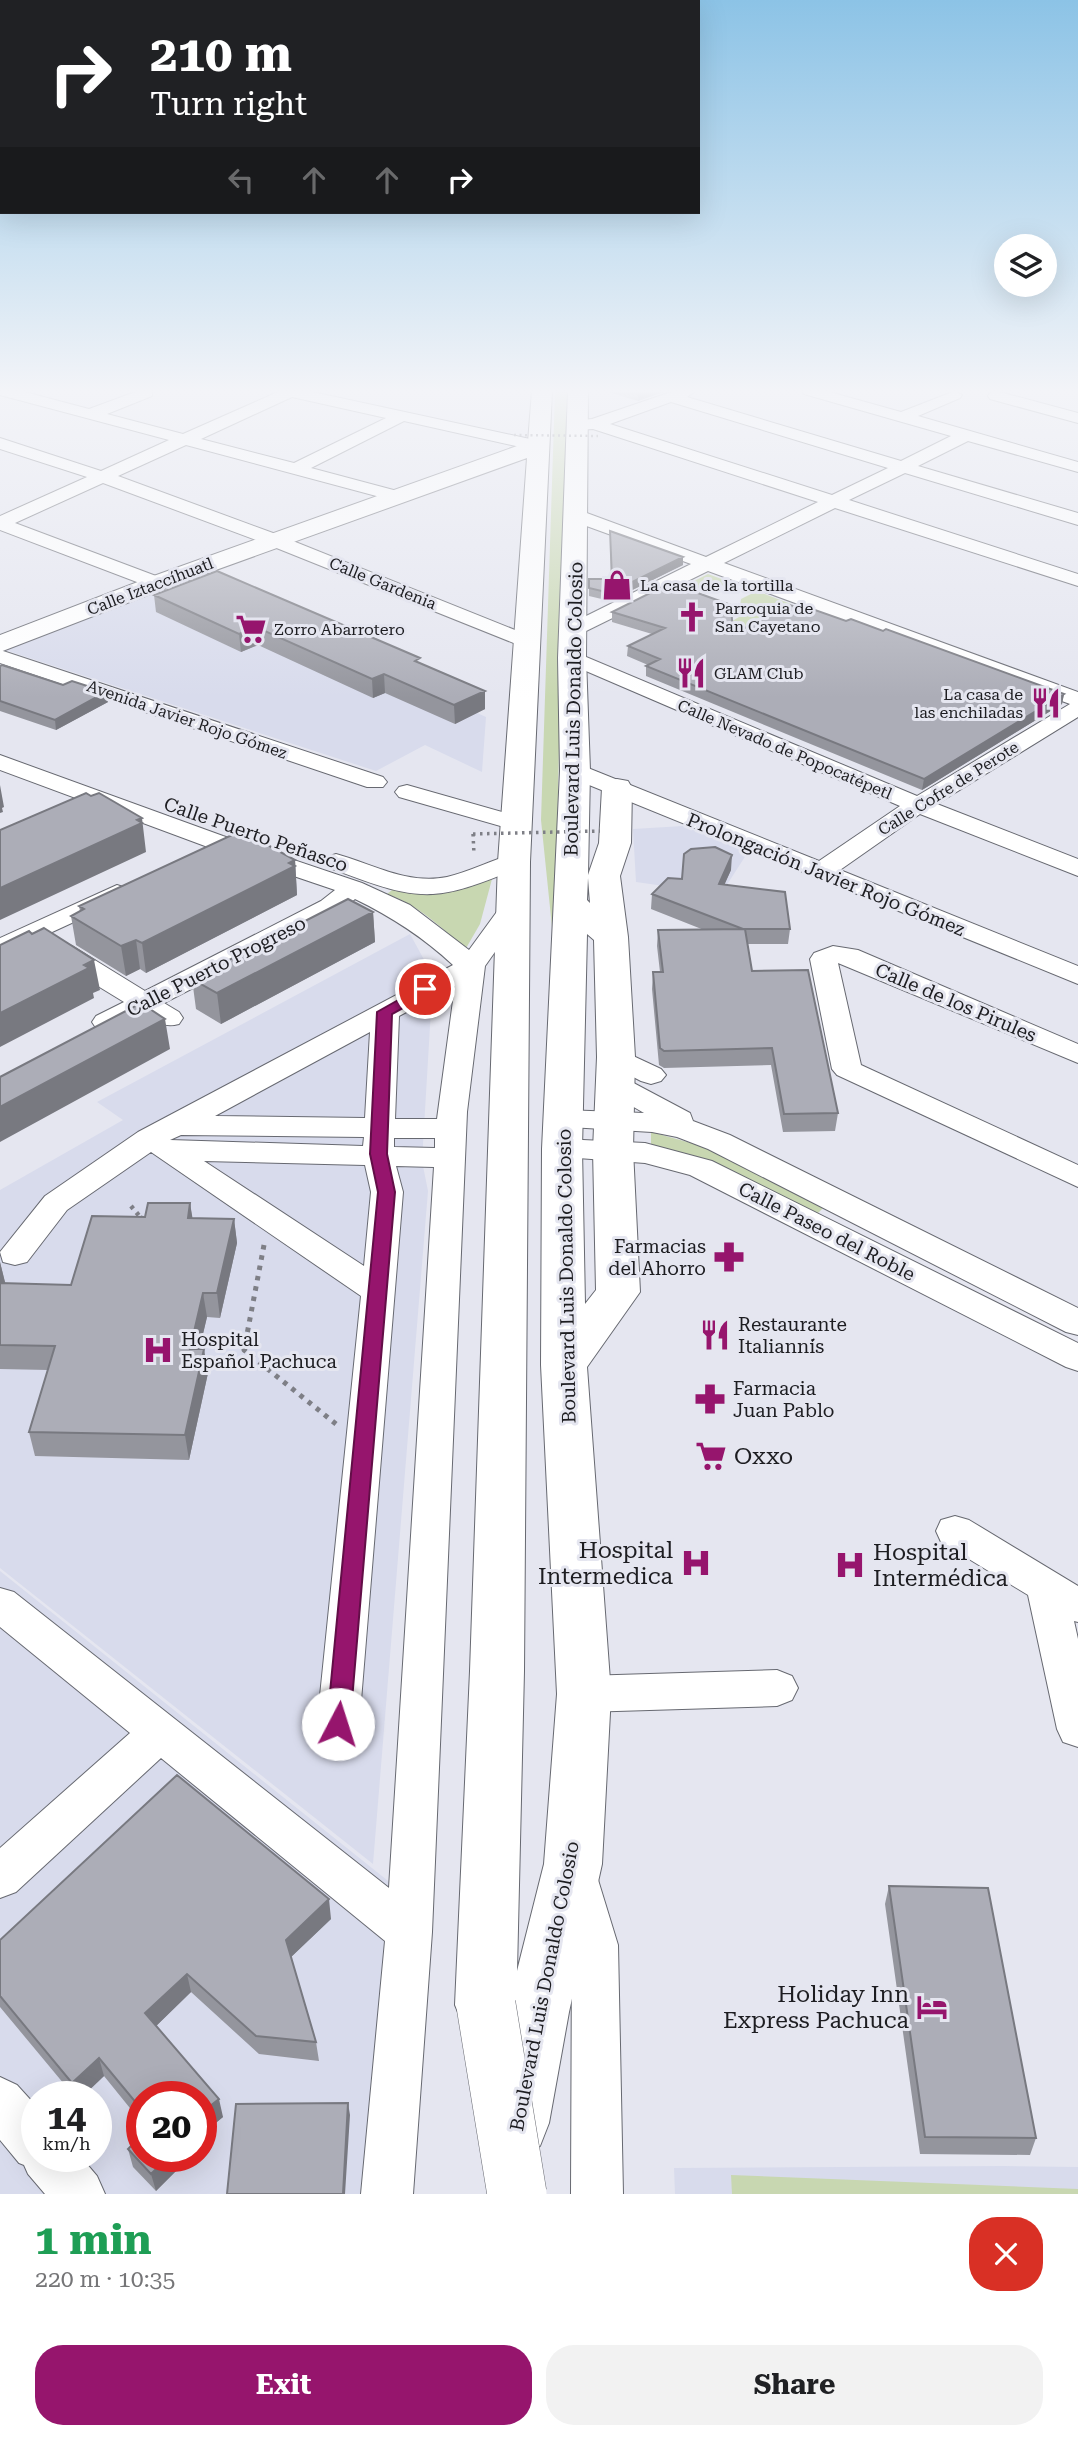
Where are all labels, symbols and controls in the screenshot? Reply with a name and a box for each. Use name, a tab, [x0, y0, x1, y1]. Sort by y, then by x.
text: 210 m	[150, 26, 292, 83]
icon: right	[35, 28, 126, 119]
text: Turn right	[150, 85, 307, 123]
icon: left	[222, 161, 260, 199]
icon: ahead	[295, 161, 333, 199]
icon: ahead	[368, 161, 406, 199]
icon: right	[441, 161, 479, 199]
map controls	[994, 234, 1057, 297]
button: layers	[994, 234, 1057, 297]
street label: Calle Gardenia	[327, 553, 439, 614]
street label: Calle Iztaccíhuatl	[84, 554, 216, 619]
street label: Boulevard Luis Donaldo Colosio	[559, 561, 588, 857]
shop icon: La casa de la tortilla	[600, 568, 634, 602]
place label: La casa de la tortilla	[640, 576, 794, 595]
place label: Parroquia de San Cayetano	[715, 599, 821, 636]
church icon: Parroquia de San Cayetano	[675, 600, 709, 634]
supermarket icon: Zorro Abarrotero	[234, 612, 268, 646]
place label: Zorro Abarrotero	[274, 620, 405, 639]
restaurant icon: GLAM Club	[674, 656, 708, 690]
place label: GLAM Club	[714, 664, 804, 683]
street label: Avenida Javier Rojo Gómez	[84, 676, 290, 763]
place label: La casa de las enchiladas	[914, 685, 1023, 722]
restaurant icon: La casa de las enchiladas	[1029, 686, 1063, 720]
street label: Calle Nevado de Popocatépetl	[675, 696, 895, 803]
street label: Calle Cofre de Perote	[874, 737, 1022, 839]
street label: Calle Puerto Peñasco	[161, 792, 351, 877]
street label: Prolongación Javier Rojo Gómez	[683, 808, 968, 941]
street label: Calle Puerto Progreso	[123, 911, 310, 1022]
street label: Calle de los Pirules	[872, 958, 1040, 1047]
pin	[395, 959, 455, 1019]
icon: arrive	[406, 970, 444, 1008]
street label: Boulevard Luis Donaldo Colosio	[552, 1128, 581, 1424]
street label: Calle Paseo del Roble	[735, 1177, 919, 1286]
place label: Farmacias del Ahorro	[608, 1235, 706, 1280]
pharmacy icon: Farmacias del Ahorro	[712, 1240, 746, 1274]
place label: Restaurante Italianni´s	[738, 1313, 847, 1358]
restaurant icon: Restaurante Italianni´s	[698, 1318, 732, 1352]
place label: Hospital Español Pachuca	[181, 1328, 337, 1373]
hospital icon: Hospital Español Pachuca	[141, 1333, 175, 1367]
place label: Farmacia Juan Pablo	[733, 1377, 834, 1422]
pharmacy icon: Farmacia Juan Pablo	[693, 1382, 727, 1416]
supermarket icon: Oxxo	[694, 1439, 728, 1473]
place label: Oxxo	[734, 1443, 793, 1470]
place label: Hospital Intermedica	[538, 1537, 674, 1590]
place label: Hospital Intermédica	[873, 1539, 1009, 1592]
hospital icon: Hospital Intermedica	[679, 1546, 713, 1580]
hospital icon: Hospital Intermédica	[833, 1548, 867, 1582]
position arrow	[301, 1687, 375, 1761]
street label: Boulevard Luis Donaldo Colosio	[505, 1839, 584, 2133]
place label: Holiday Inn Express Pachuca	[723, 1981, 910, 2034]
hotel icon: Holiday Inn Express Pachuca	[915, 1990, 949, 2024]
speed limit sign: 20	[126, 2081, 217, 2172]
text: 14	[47, 2097, 86, 2138]
text: km/h	[42, 2133, 91, 2154]
text: 1 min	[35, 2215, 152, 2264]
button: close	[969, 2217, 1043, 2291]
text: 220 m · 10:35	[35, 2266, 175, 2293]
button: Exit	[35, 2345, 532, 2425]
button: Share	[546, 2345, 1043, 2425]

